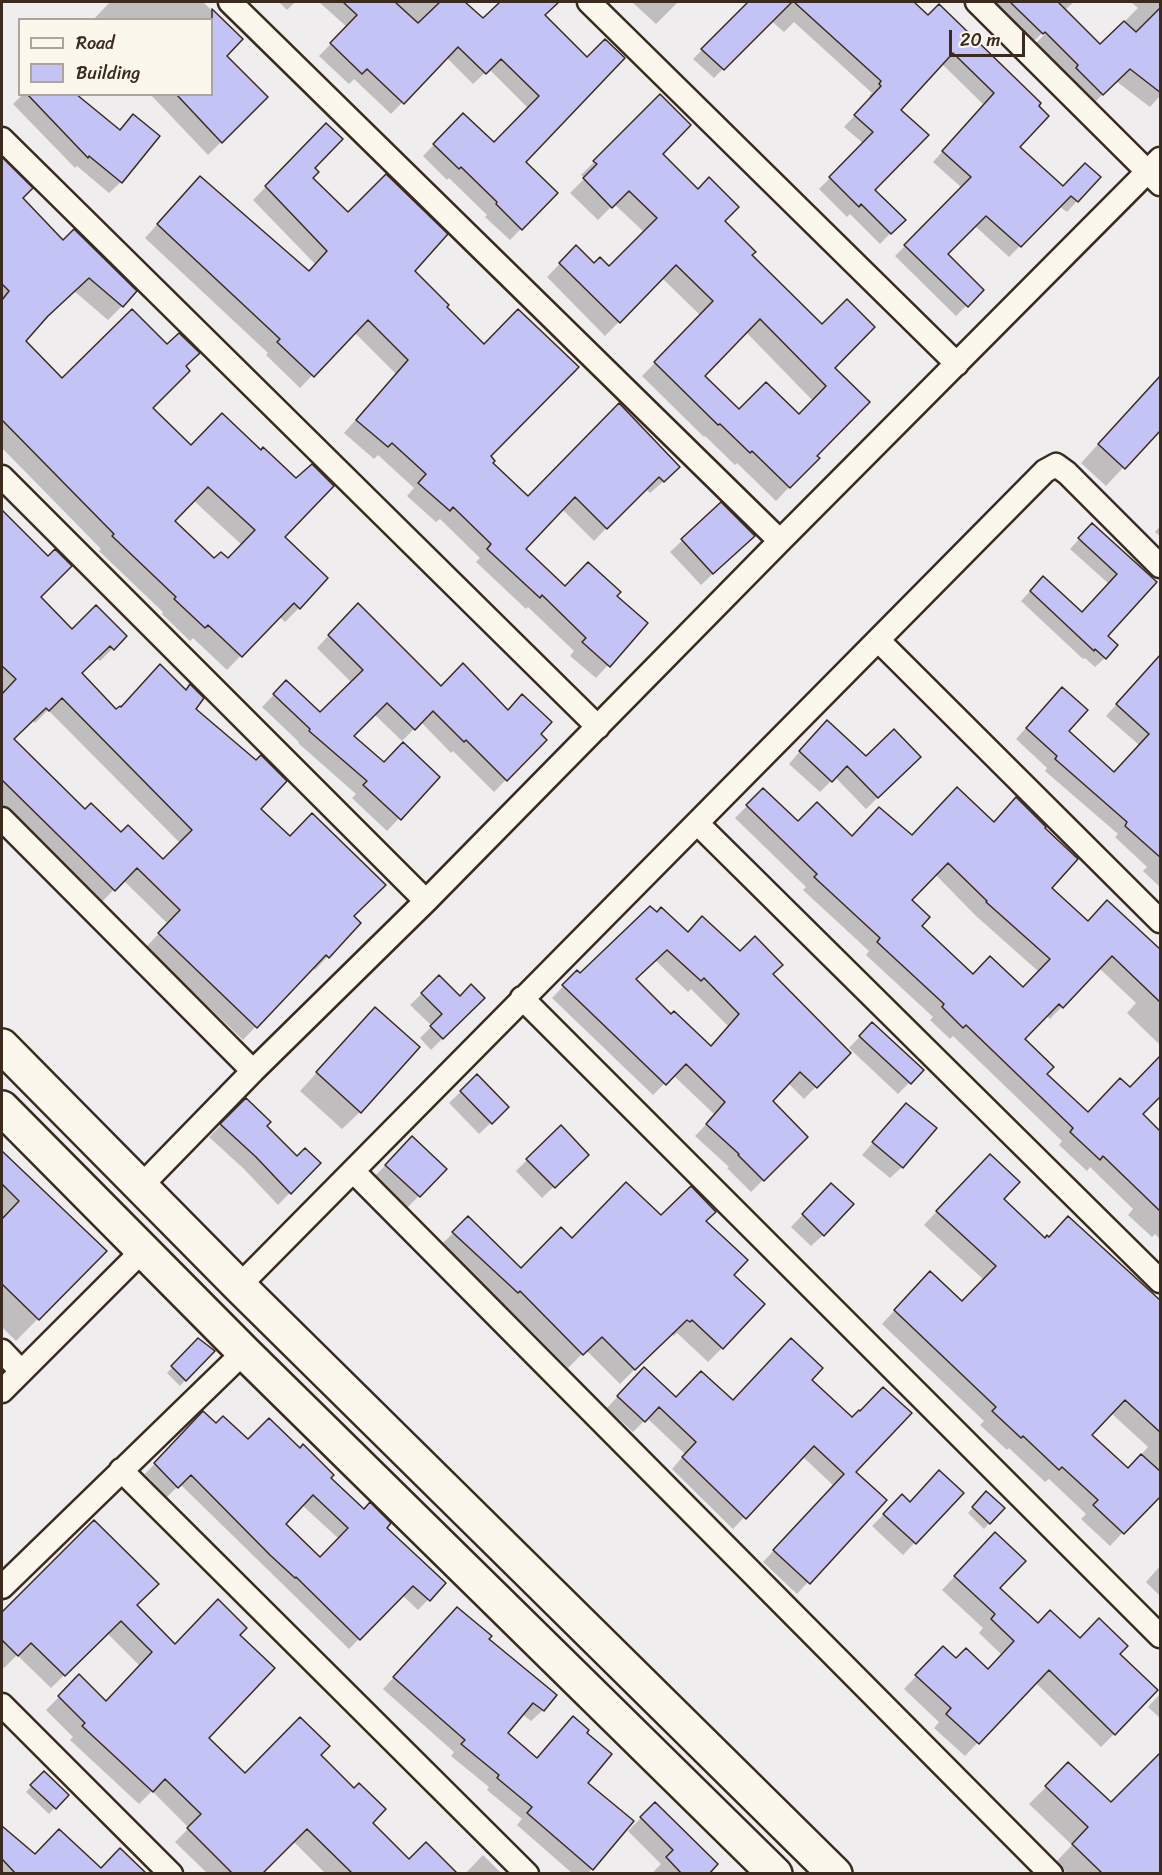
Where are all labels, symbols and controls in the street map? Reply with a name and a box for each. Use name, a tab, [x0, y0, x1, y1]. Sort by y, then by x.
legend	[18, 18, 213, 96]
scale bar	[952, 18, 1028, 56]
text: 20 m	[960, 24, 1000, 56]
text: Road	[76, 27, 115, 59]
text: Building	[76, 57, 140, 89]

